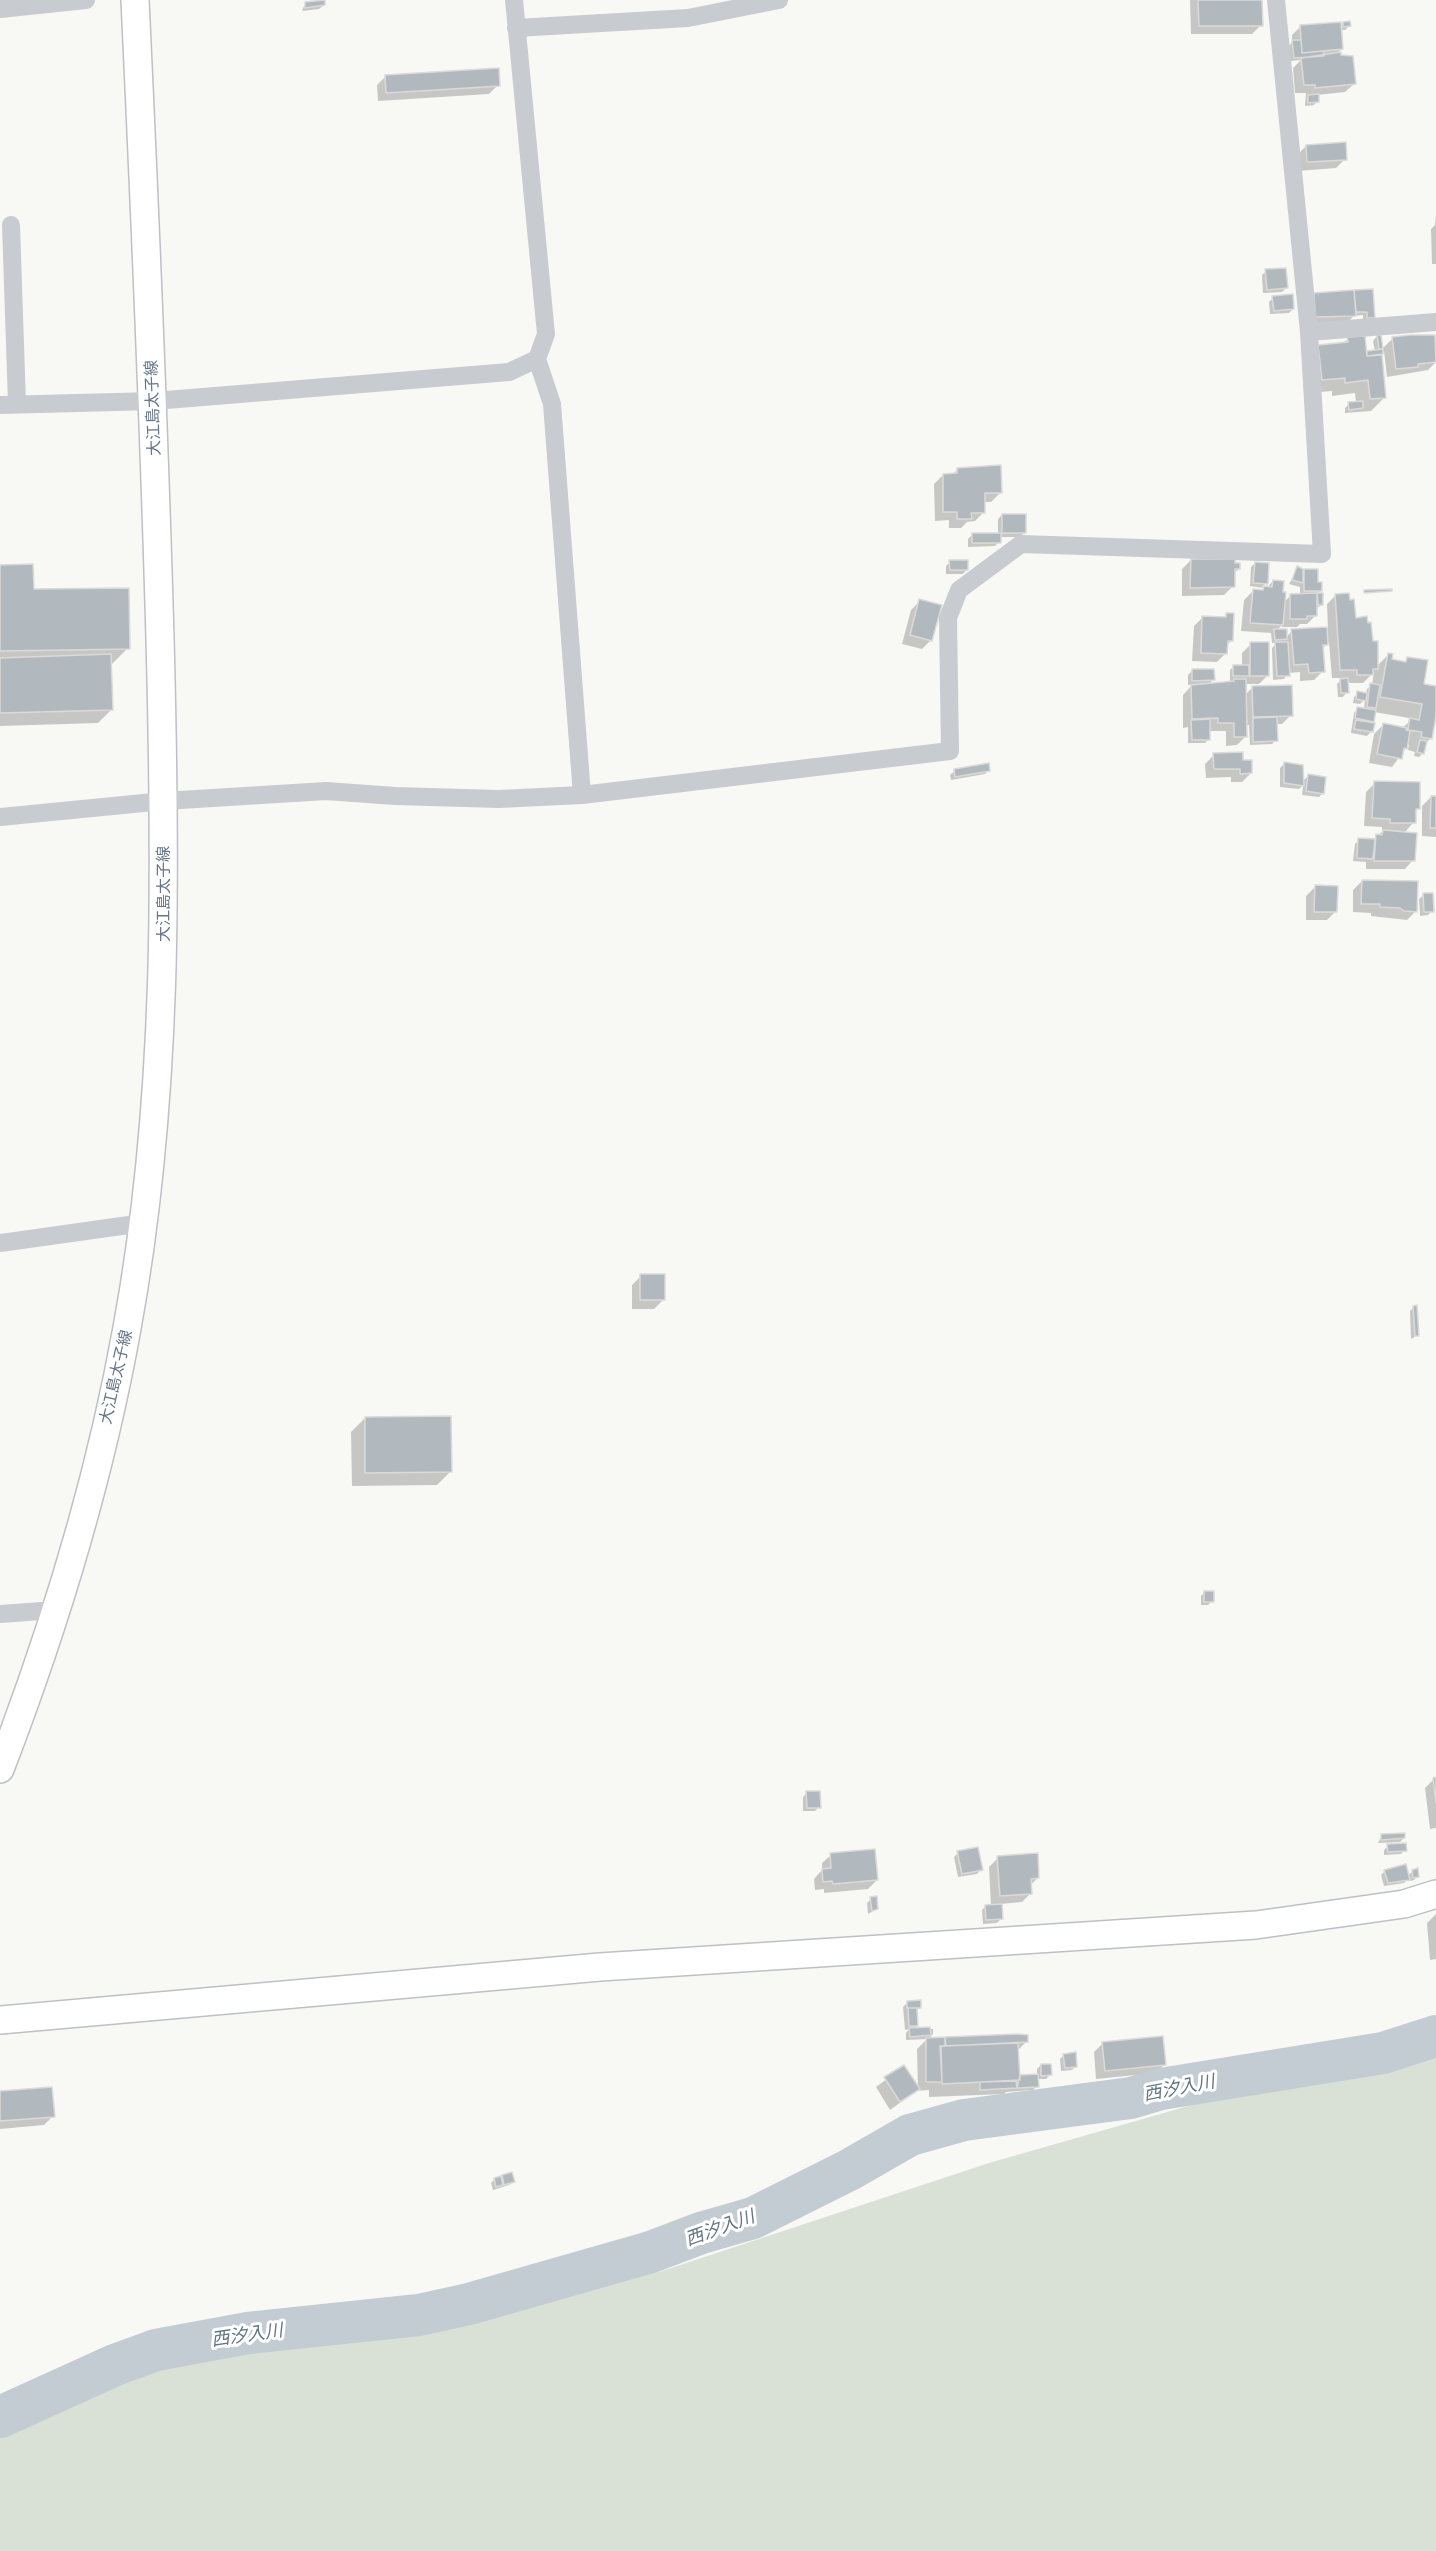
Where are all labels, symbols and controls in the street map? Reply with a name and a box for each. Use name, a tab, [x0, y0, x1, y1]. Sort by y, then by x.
street label: 大江島太子線	[142, 360, 164, 456]
street label: 大江島太子線	[154, 846, 174, 942]
street label: 大江島太子線	[96, 1328, 136, 1426]
water label: 西汐入川	[1142, 2071, 1216, 2105]
water label: 西汐入川	[682, 2206, 758, 2250]
water label: 西汐入川	[210, 2319, 284, 2351]

